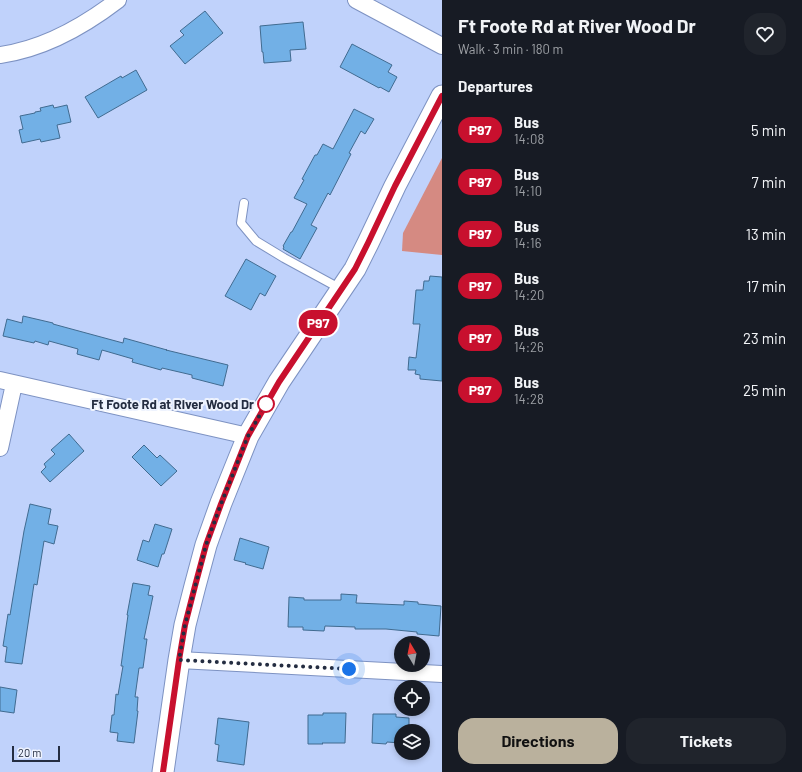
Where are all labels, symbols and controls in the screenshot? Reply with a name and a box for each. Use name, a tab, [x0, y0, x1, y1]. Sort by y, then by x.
button: heart	[744, 13, 786, 55]
text: Ft Foote Rd at River Wood Dr	[458, 14, 696, 37]
text: Walk · 3 min · 180 m	[458, 41, 563, 57]
text: Departures	[458, 77, 533, 95]
text: Bus	[514, 113, 539, 131]
text: P97	[469, 121, 491, 138]
text: 5 min	[751, 121, 786, 139]
text: 14:08	[514, 131, 544, 147]
text: Bus	[514, 165, 539, 183]
text: P97	[469, 173, 491, 190]
text: 7 min	[752, 173, 786, 191]
text: 14:10	[514, 183, 542, 199]
text: Bus	[514, 217, 539, 235]
text: P97	[469, 225, 491, 242]
text: 13 min	[746, 225, 786, 243]
text: 14:16	[514, 235, 541, 251]
text: Bus	[514, 269, 539, 287]
text: P97	[469, 277, 491, 294]
text: 17 min	[746, 277, 786, 295]
text: 14:20	[514, 287, 544, 303]
line badge: P97	[295, 310, 341, 336]
text: P97	[307, 314, 329, 331]
text: Bus	[514, 321, 539, 339]
text: P97	[469, 329, 491, 346]
text: 23 min	[743, 329, 786, 347]
text: 14:26	[514, 339, 544, 355]
text: Bus	[514, 373, 539, 391]
text: P97	[469, 381, 491, 398]
text: 25 min	[743, 381, 786, 399]
text: 14:28	[514, 391, 544, 407]
marker: Ft Foote Rd at River Wood Dr	[257, 395, 275, 413]
place label: Ft Foote Rd at River Wood Dr	[91, 396, 254, 412]
north arrow	[394, 636, 430, 672]
map controls	[394, 636, 430, 760]
your location	[339, 659, 359, 679]
button: locate	[394, 680, 430, 716]
button: Directions	[458, 718, 618, 764]
button: Tickets	[626, 718, 786, 764]
button: layers	[394, 724, 430, 760]
scale bar	[12, 744, 60, 763]
text: 20 m	[18, 746, 41, 759]

